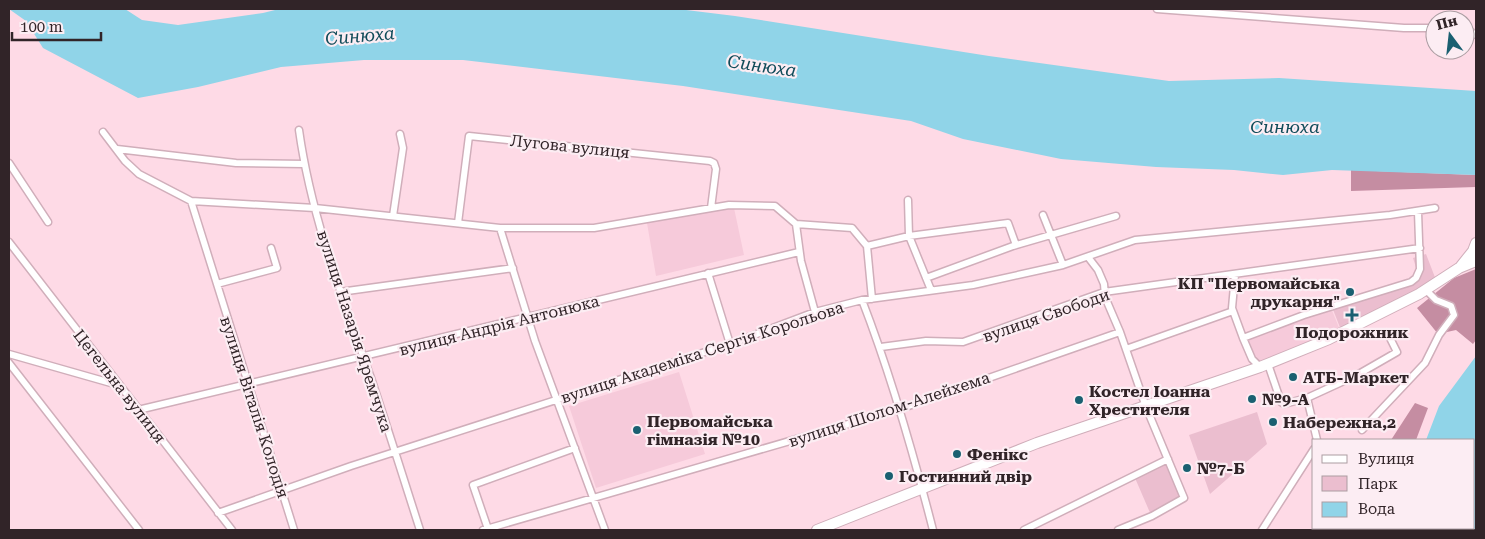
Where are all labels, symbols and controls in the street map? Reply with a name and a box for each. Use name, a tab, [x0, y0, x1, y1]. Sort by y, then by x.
scale bar	[12, 10, 101, 42]
north arrow	[1425, 10, 1475, 60]
text: Пн	[1434, 12, 1459, 33]
text: 100 m	[20, 18, 63, 36]
water label: Синюха	[324, 22, 396, 49]
water label: Синюха	[726, 50, 798, 81]
water label: Синюха	[1250, 116, 1320, 137]
street label: Лугова вулиця	[509, 131, 631, 162]
street label: вулиця Назарія Яремчука	[313, 228, 396, 435]
place label: КП "Первомайська друкарня"	[1178, 274, 1341, 311]
street label: вулиця Свободи	[980, 285, 1113, 346]
marker: КП "Первомайська друкарня"	[1344, 286, 1356, 298]
street label: вулиця Андрія Антонюка	[397, 291, 602, 360]
street label: вулиця Академіка Сергія Корольова	[558, 298, 846, 407]
marker: Подорожник	[1346, 309, 1358, 321]
street label: вулиця Віталія Колодія	[216, 314, 293, 500]
place label: Подорожник	[1295, 323, 1409, 342]
street label: Цегельна вулиця	[69, 326, 170, 447]
street label: вулиця Шолом-Алейхема	[786, 368, 992, 451]
place label: АТБ-Маркет	[1303, 368, 1409, 387]
marker: АТБ-Маркет	[1287, 371, 1299, 383]
place label: Костел Іоанна Хрестителя	[1089, 382, 1211, 419]
place label: №9-А	[1262, 390, 1310, 409]
marker: №9-А	[1246, 393, 1258, 405]
marker: Костел Іоанна Хрестителя	[1073, 394, 1085, 406]
place label: Первомайська гімназія №10	[647, 412, 773, 449]
place label: Набережна,2	[1283, 413, 1396, 432]
marker: Набережна,2	[1267, 416, 1279, 428]
marker: Первомайська гімназія №10	[631, 424, 643, 436]
legend	[1312, 439, 1475, 529]
place label: Фенікс	[967, 445, 1028, 464]
marker: Фенікс	[951, 448, 963, 460]
text: Вулиця	[1358, 450, 1414, 468]
place label: №7-Б	[1197, 459, 1245, 478]
marker: №7-Б	[1181, 462, 1193, 474]
place label: Гостинний двір	[899, 467, 1032, 486]
marker: Гостинний двір	[883, 470, 895, 482]
text: Парк	[1358, 475, 1398, 493]
text: Вода	[1358, 500, 1395, 518]

